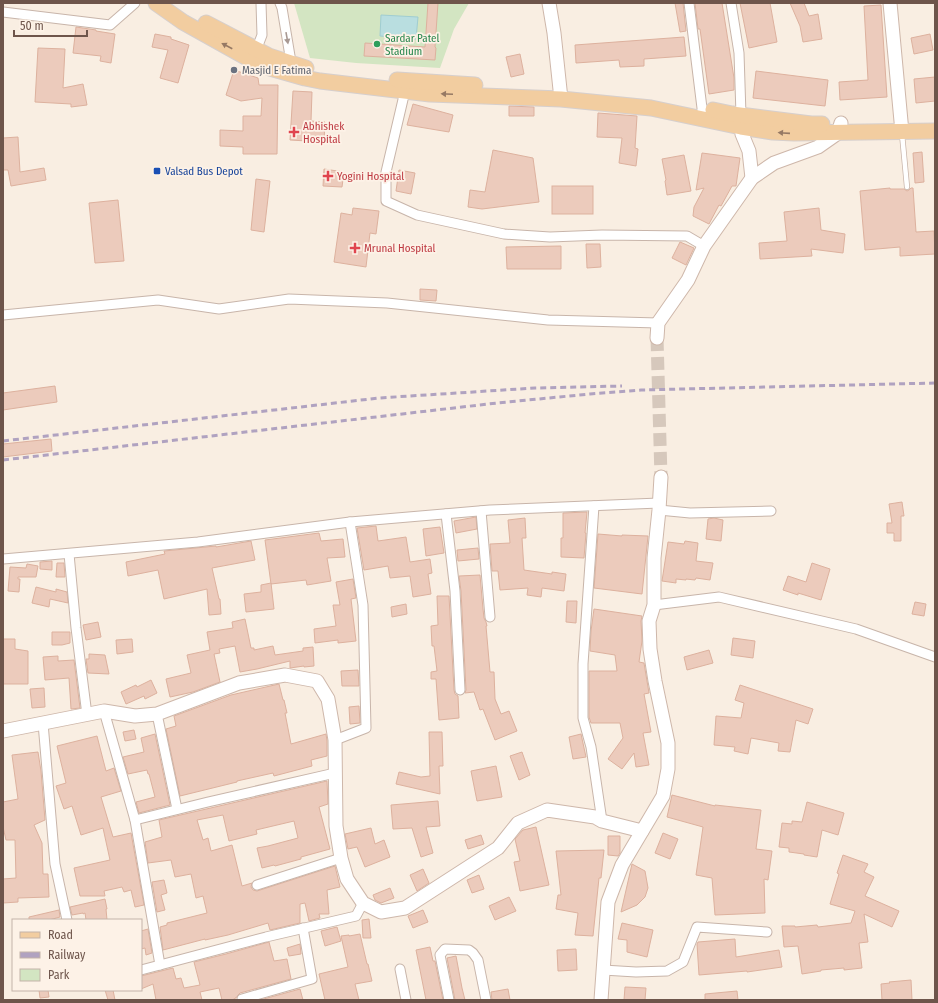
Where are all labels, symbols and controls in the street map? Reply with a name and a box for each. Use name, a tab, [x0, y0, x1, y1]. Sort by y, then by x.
scale bar	[14, 12, 87, 38]
text: 50 m	[20, 19, 44, 33]
one-way arrow	[284, 32, 290, 44]
place label: Sardar Patel Stadium	[385, 32, 440, 58]
marker: Sardar Patel Stadium	[372, 39, 382, 49]
one-way arrow	[221, 43, 233, 49]
place label: Masjid E Fatima	[242, 64, 311, 77]
marker: Masjid E Fatima	[229, 65, 239, 75]
one-way arrow	[441, 91, 453, 98]
place label: Abhishek Hospital	[303, 120, 345, 146]
marker: Abhishek Hospital	[288, 126, 300, 138]
one-way arrow	[778, 129, 790, 136]
place label: Valsad Bus Depot	[165, 165, 243, 178]
marker: Valsad Bus Depot	[152, 166, 162, 176]
marker: Yogini Hospital	[322, 170, 334, 182]
place label: Yogini Hospital	[337, 170, 404, 183]
marker: Mrunal Hospital	[349, 242, 361, 254]
place label: Mrunal Hospital	[364, 242, 436, 255]
legend	[12, 919, 142, 991]
text: Road	[48, 928, 73, 942]
text: Railway	[48, 948, 86, 962]
text: Park	[48, 968, 70, 982]

